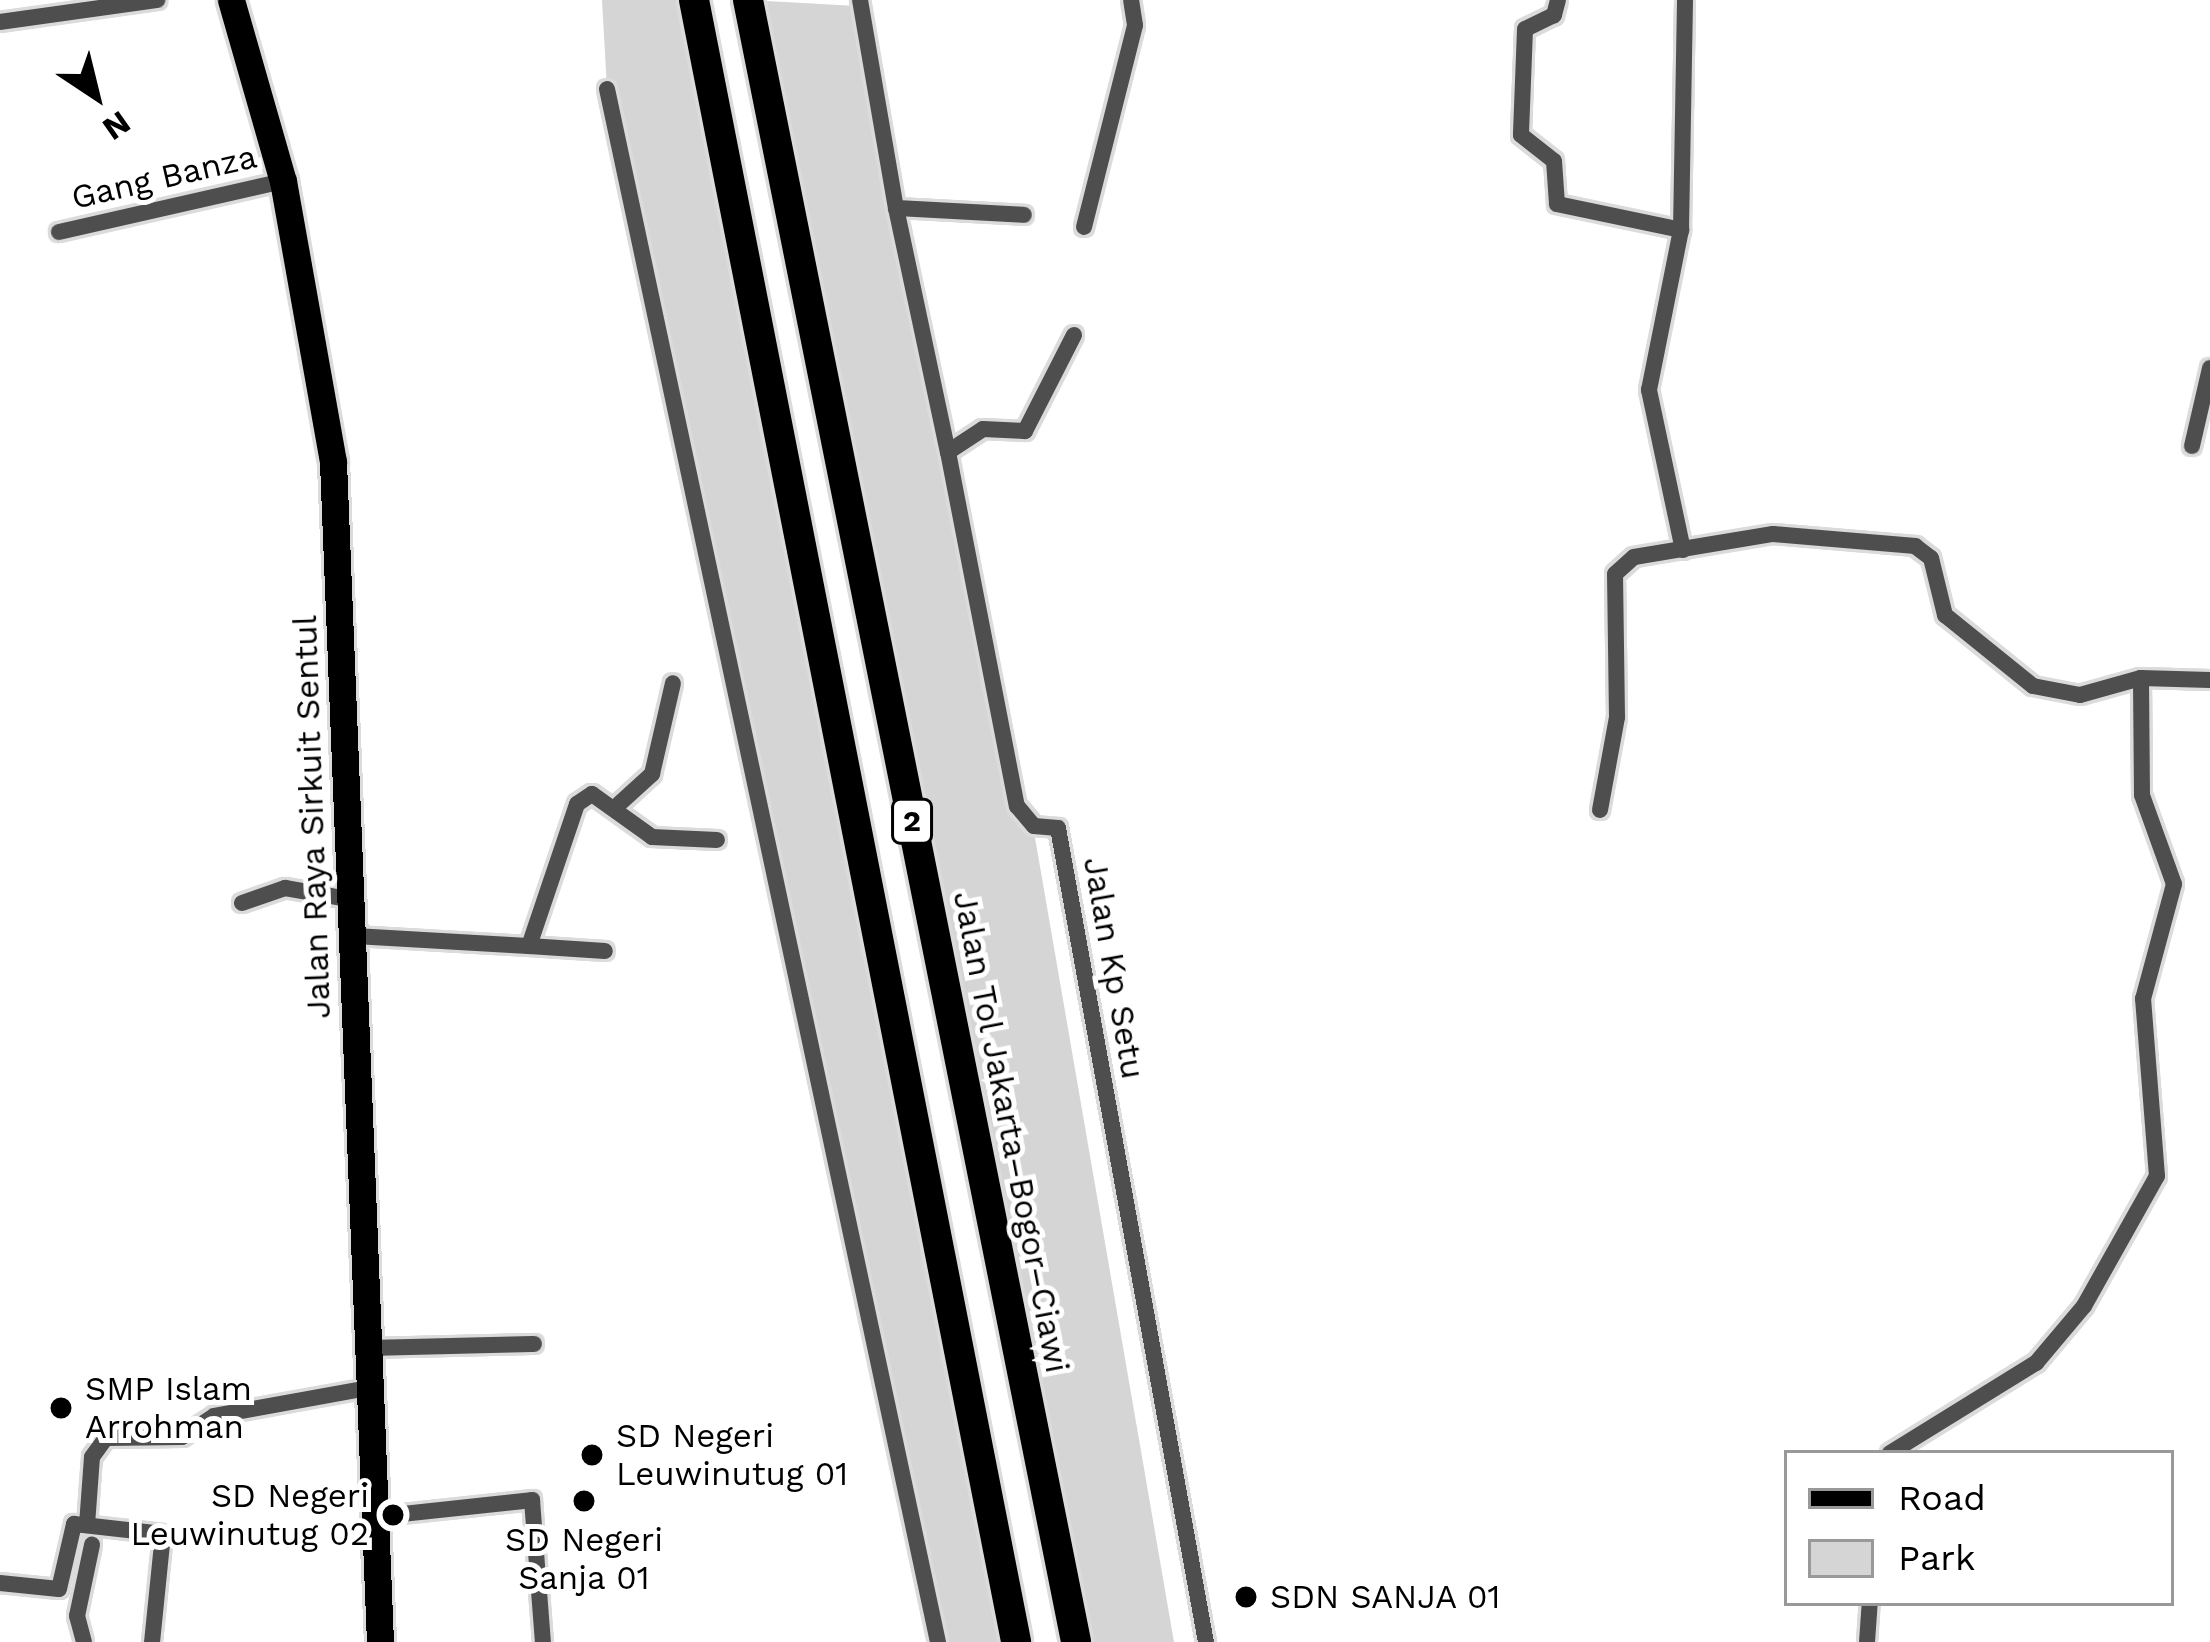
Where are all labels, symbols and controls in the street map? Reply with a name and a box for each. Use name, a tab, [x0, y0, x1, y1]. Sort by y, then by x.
north arrow	[36, 36, 156, 156]
text: N	[96, 103, 138, 149]
street label: Gang Banza	[68, 136, 260, 218]
street label: Jalan Raya Sirkuit Sentul	[285, 614, 339, 1020]
road number: 2	[891, 797, 933, 845]
street label: Jalan Kp Setu	[1075, 854, 1153, 1082]
street label: Jalan Tol Jakarta–Bogor–Ciawi	[945, 886, 1077, 1378]
place label: SMP Islam Arrohman	[85, 1369, 253, 1447]
marker: SMP Islam Arrohman	[48, 1395, 74, 1421]
place label: SD Negeri Leuwinutug 01	[616, 1416, 848, 1494]
marker: SD Negeri Leuwinutug 01	[579, 1442, 605, 1468]
legend	[1784, 1450, 2174, 1606]
place label: SD Negeri Leuwinutug 02	[130, 1476, 369, 1554]
text: Road	[1898, 1477, 1986, 1519]
marker: SD Negeri Sanja 01	[571, 1488, 597, 1514]
marker: SD Negeri Leuwinutug 02	[380, 1502, 406, 1528]
place label: SD Negeri Sanja 01	[505, 1520, 663, 1598]
text: Park	[1898, 1537, 1975, 1579]
place label: SDN SANJA 01	[1270, 1577, 1502, 1617]
marker: SDN SANJA 01	[1233, 1584, 1259, 1610]

